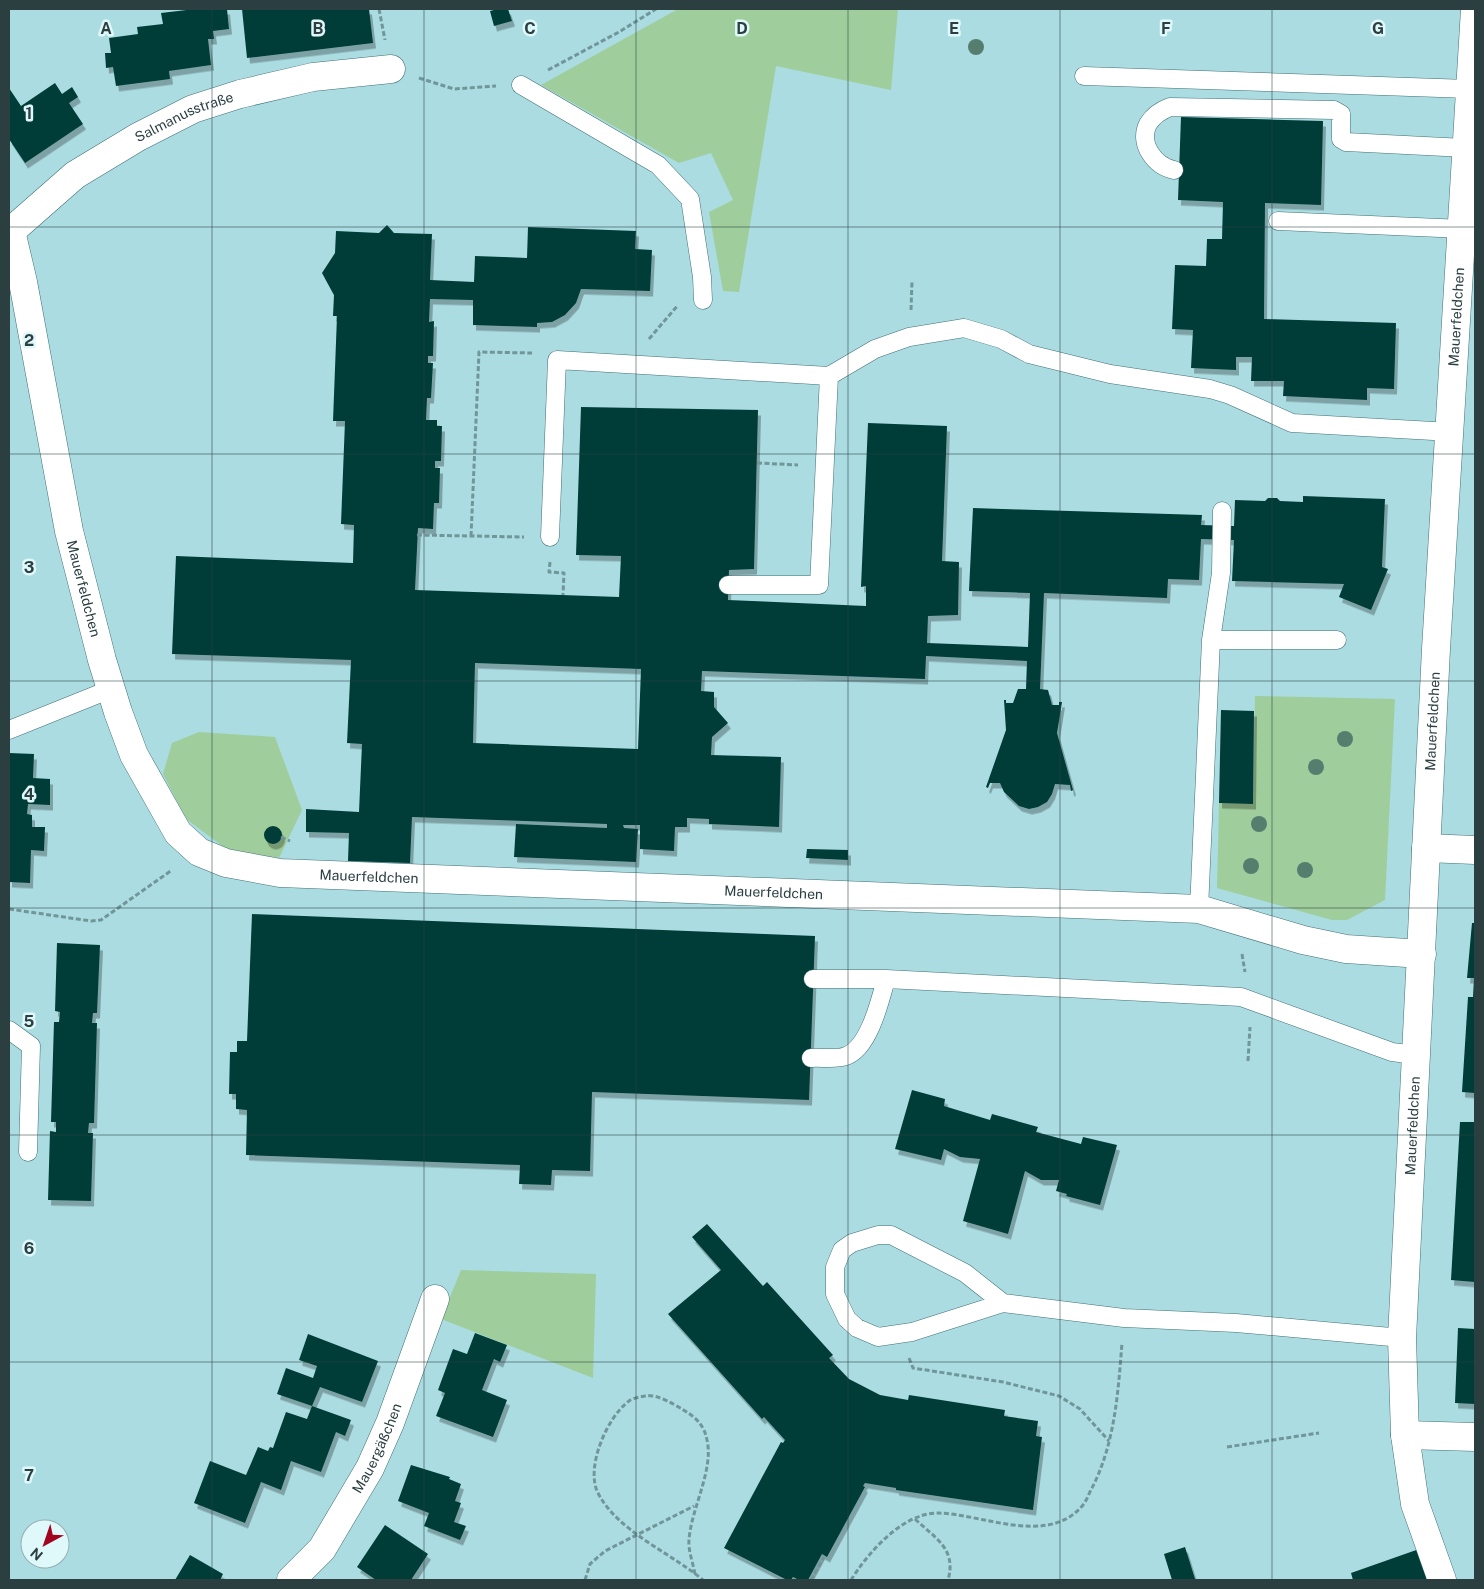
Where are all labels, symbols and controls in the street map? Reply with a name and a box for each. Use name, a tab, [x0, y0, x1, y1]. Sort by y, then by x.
text: A	[100, 19, 112, 38]
text: B	[313, 19, 324, 38]
text: C	[524, 19, 536, 38]
text: D	[736, 19, 748, 38]
text: E	[949, 19, 959, 38]
text: F	[1161, 19, 1171, 38]
text: G	[1372, 19, 1384, 38]
street label: Salmanusstraße	[132, 89, 235, 145]
text: 1	[26, 104, 32, 123]
street label: Mauerfeldchen	[1445, 267, 1467, 367]
text: 2	[24, 331, 34, 350]
street label: Mauerfeldchen	[64, 539, 104, 639]
text: 3	[24, 558, 34, 577]
street label: Mauerfeldchen	[1422, 671, 1443, 771]
text: 4	[24, 785, 35, 804]
street label: Mauerfeldchen	[319, 867, 419, 886]
street label: Mauerfeldchen	[724, 882, 823, 902]
text: 5	[24, 1012, 35, 1031]
street label: Mauerfeldchen	[1402, 1076, 1423, 1176]
text: 6	[24, 1239, 34, 1258]
street label: Mauergäßchen	[349, 1401, 405, 1496]
text: 7	[24, 1466, 34, 1485]
north arrow	[20, 1519, 70, 1569]
text: N	[27, 1544, 46, 1564]

